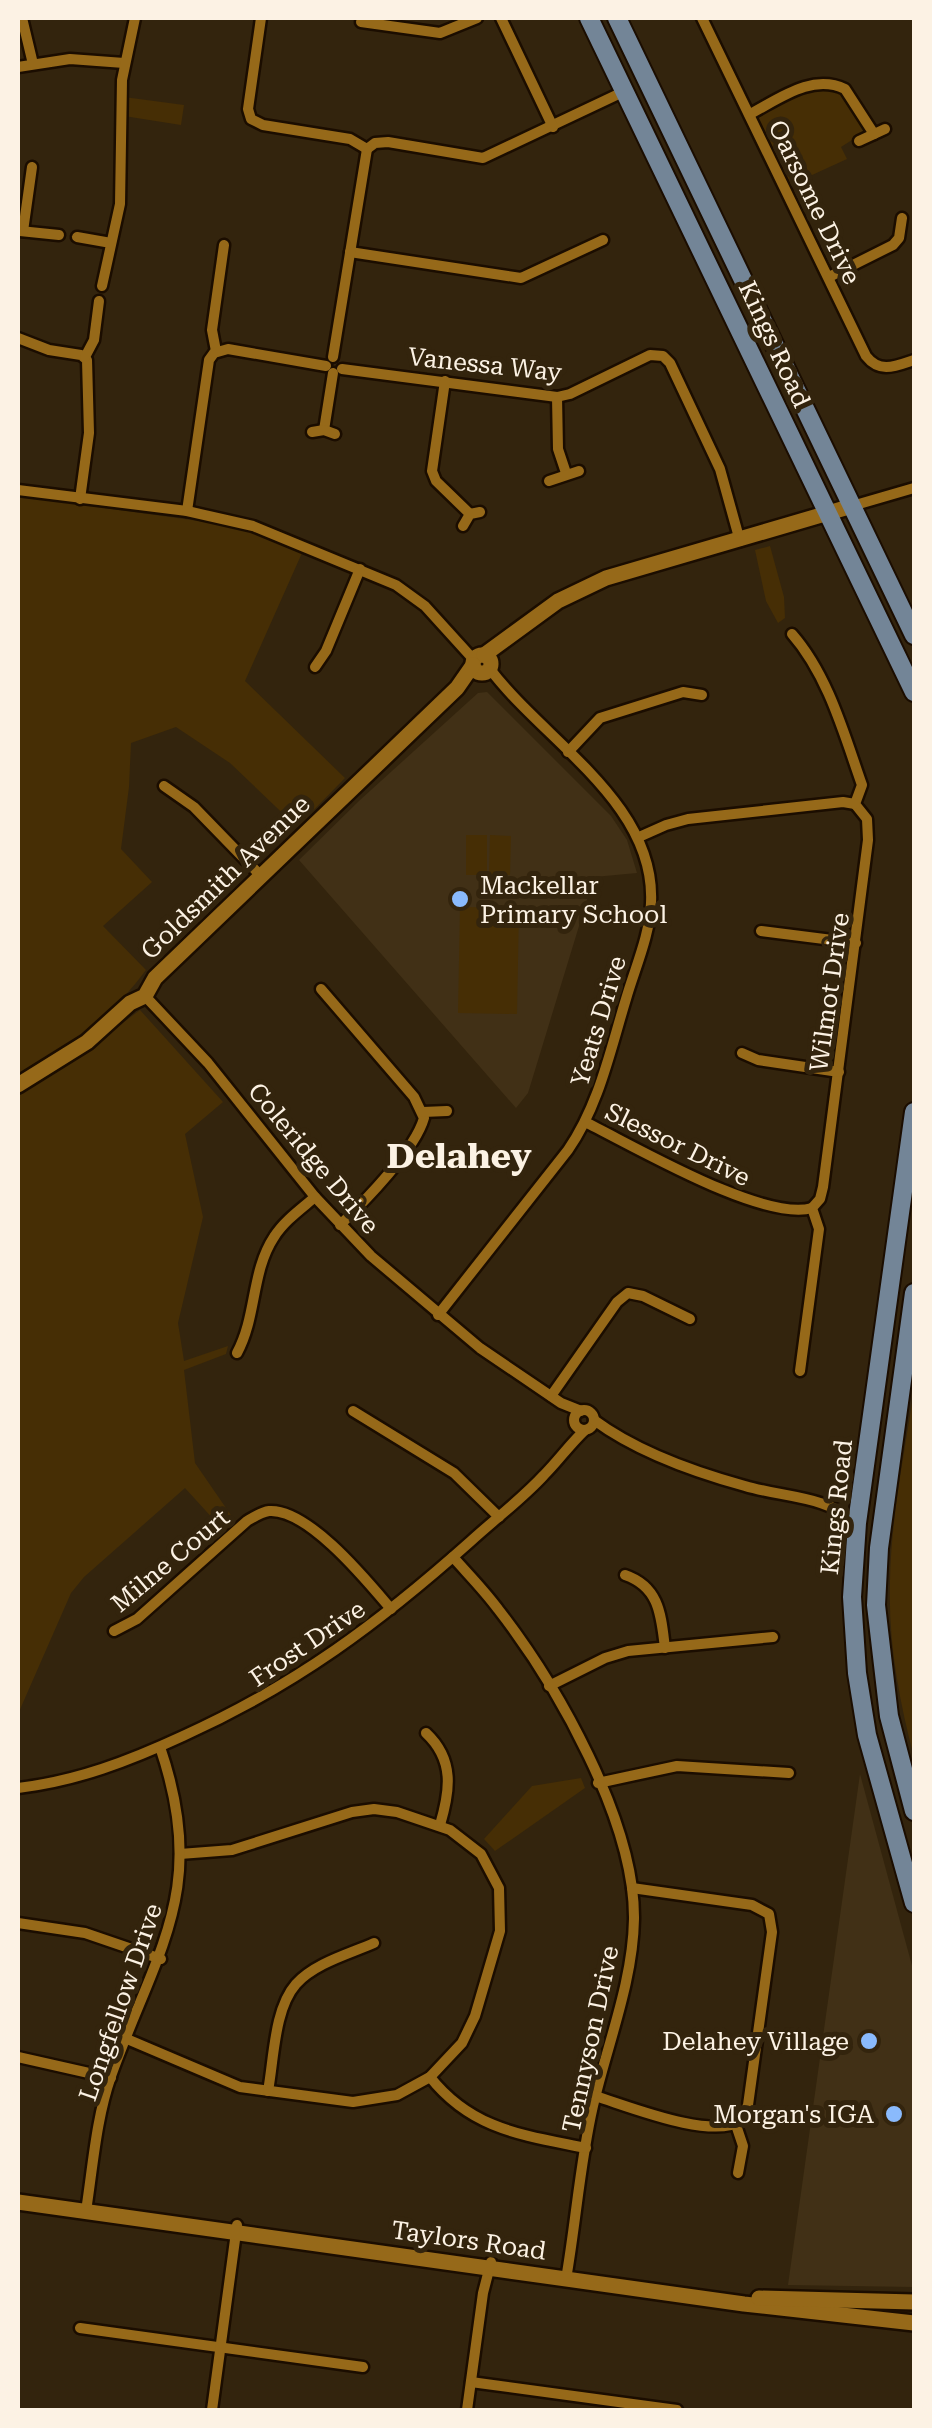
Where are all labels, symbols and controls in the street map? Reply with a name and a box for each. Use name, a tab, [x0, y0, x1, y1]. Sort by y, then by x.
street label: Oarsome Drive	[762, 115, 867, 289]
street label: Kings Road	[733, 276, 816, 412]
street label: Vanessa Way	[407, 342, 564, 387]
street label: Goldsmith Avenue	[135, 789, 316, 965]
place label: Mackellar Primary School	[480, 871, 667, 929]
marker: Mackellar Primary School	[449, 888, 471, 910]
street label: Wilmot Drive	[804, 911, 855, 1073]
street label: Yeats Drive	[565, 952, 632, 1090]
street label: Coleridge Drive	[242, 1077, 385, 1240]
street label: Slessor Drive	[601, 1097, 755, 1192]
district label: Delahey	[386, 1136, 532, 1177]
street label: Kings Road	[815, 1438, 858, 1576]
street label: Milne Court	[106, 1503, 235, 1618]
street label: Frost Drive	[244, 1594, 370, 1693]
street label: Longfellow Drive	[73, 1900, 168, 2105]
street label: Tennyson Drive	[557, 1943, 624, 2135]
place label: Delahey Village	[662, 2027, 849, 2056]
marker: Delahey Village	[858, 2030, 880, 2052]
place label: Morgan's IGA	[713, 2100, 875, 2129]
marker: Morgan's IGA	[883, 2103, 905, 2125]
street label: Taylors Road	[390, 2215, 548, 2266]

